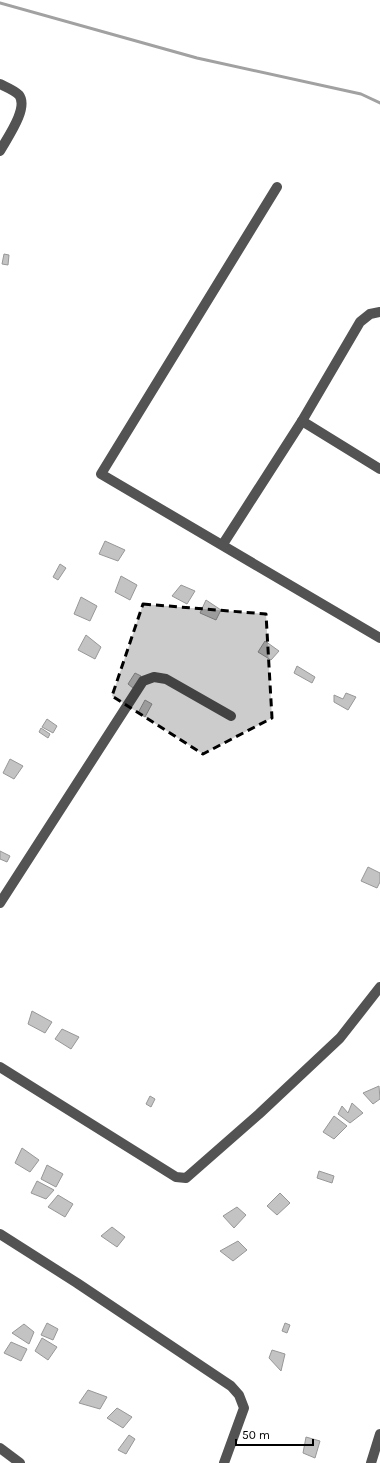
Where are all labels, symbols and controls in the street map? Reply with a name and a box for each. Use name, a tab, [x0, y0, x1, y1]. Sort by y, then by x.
scale bar	[236, 1421, 313, 1447]
text: 50 m	[242, 1428, 270, 1442]

